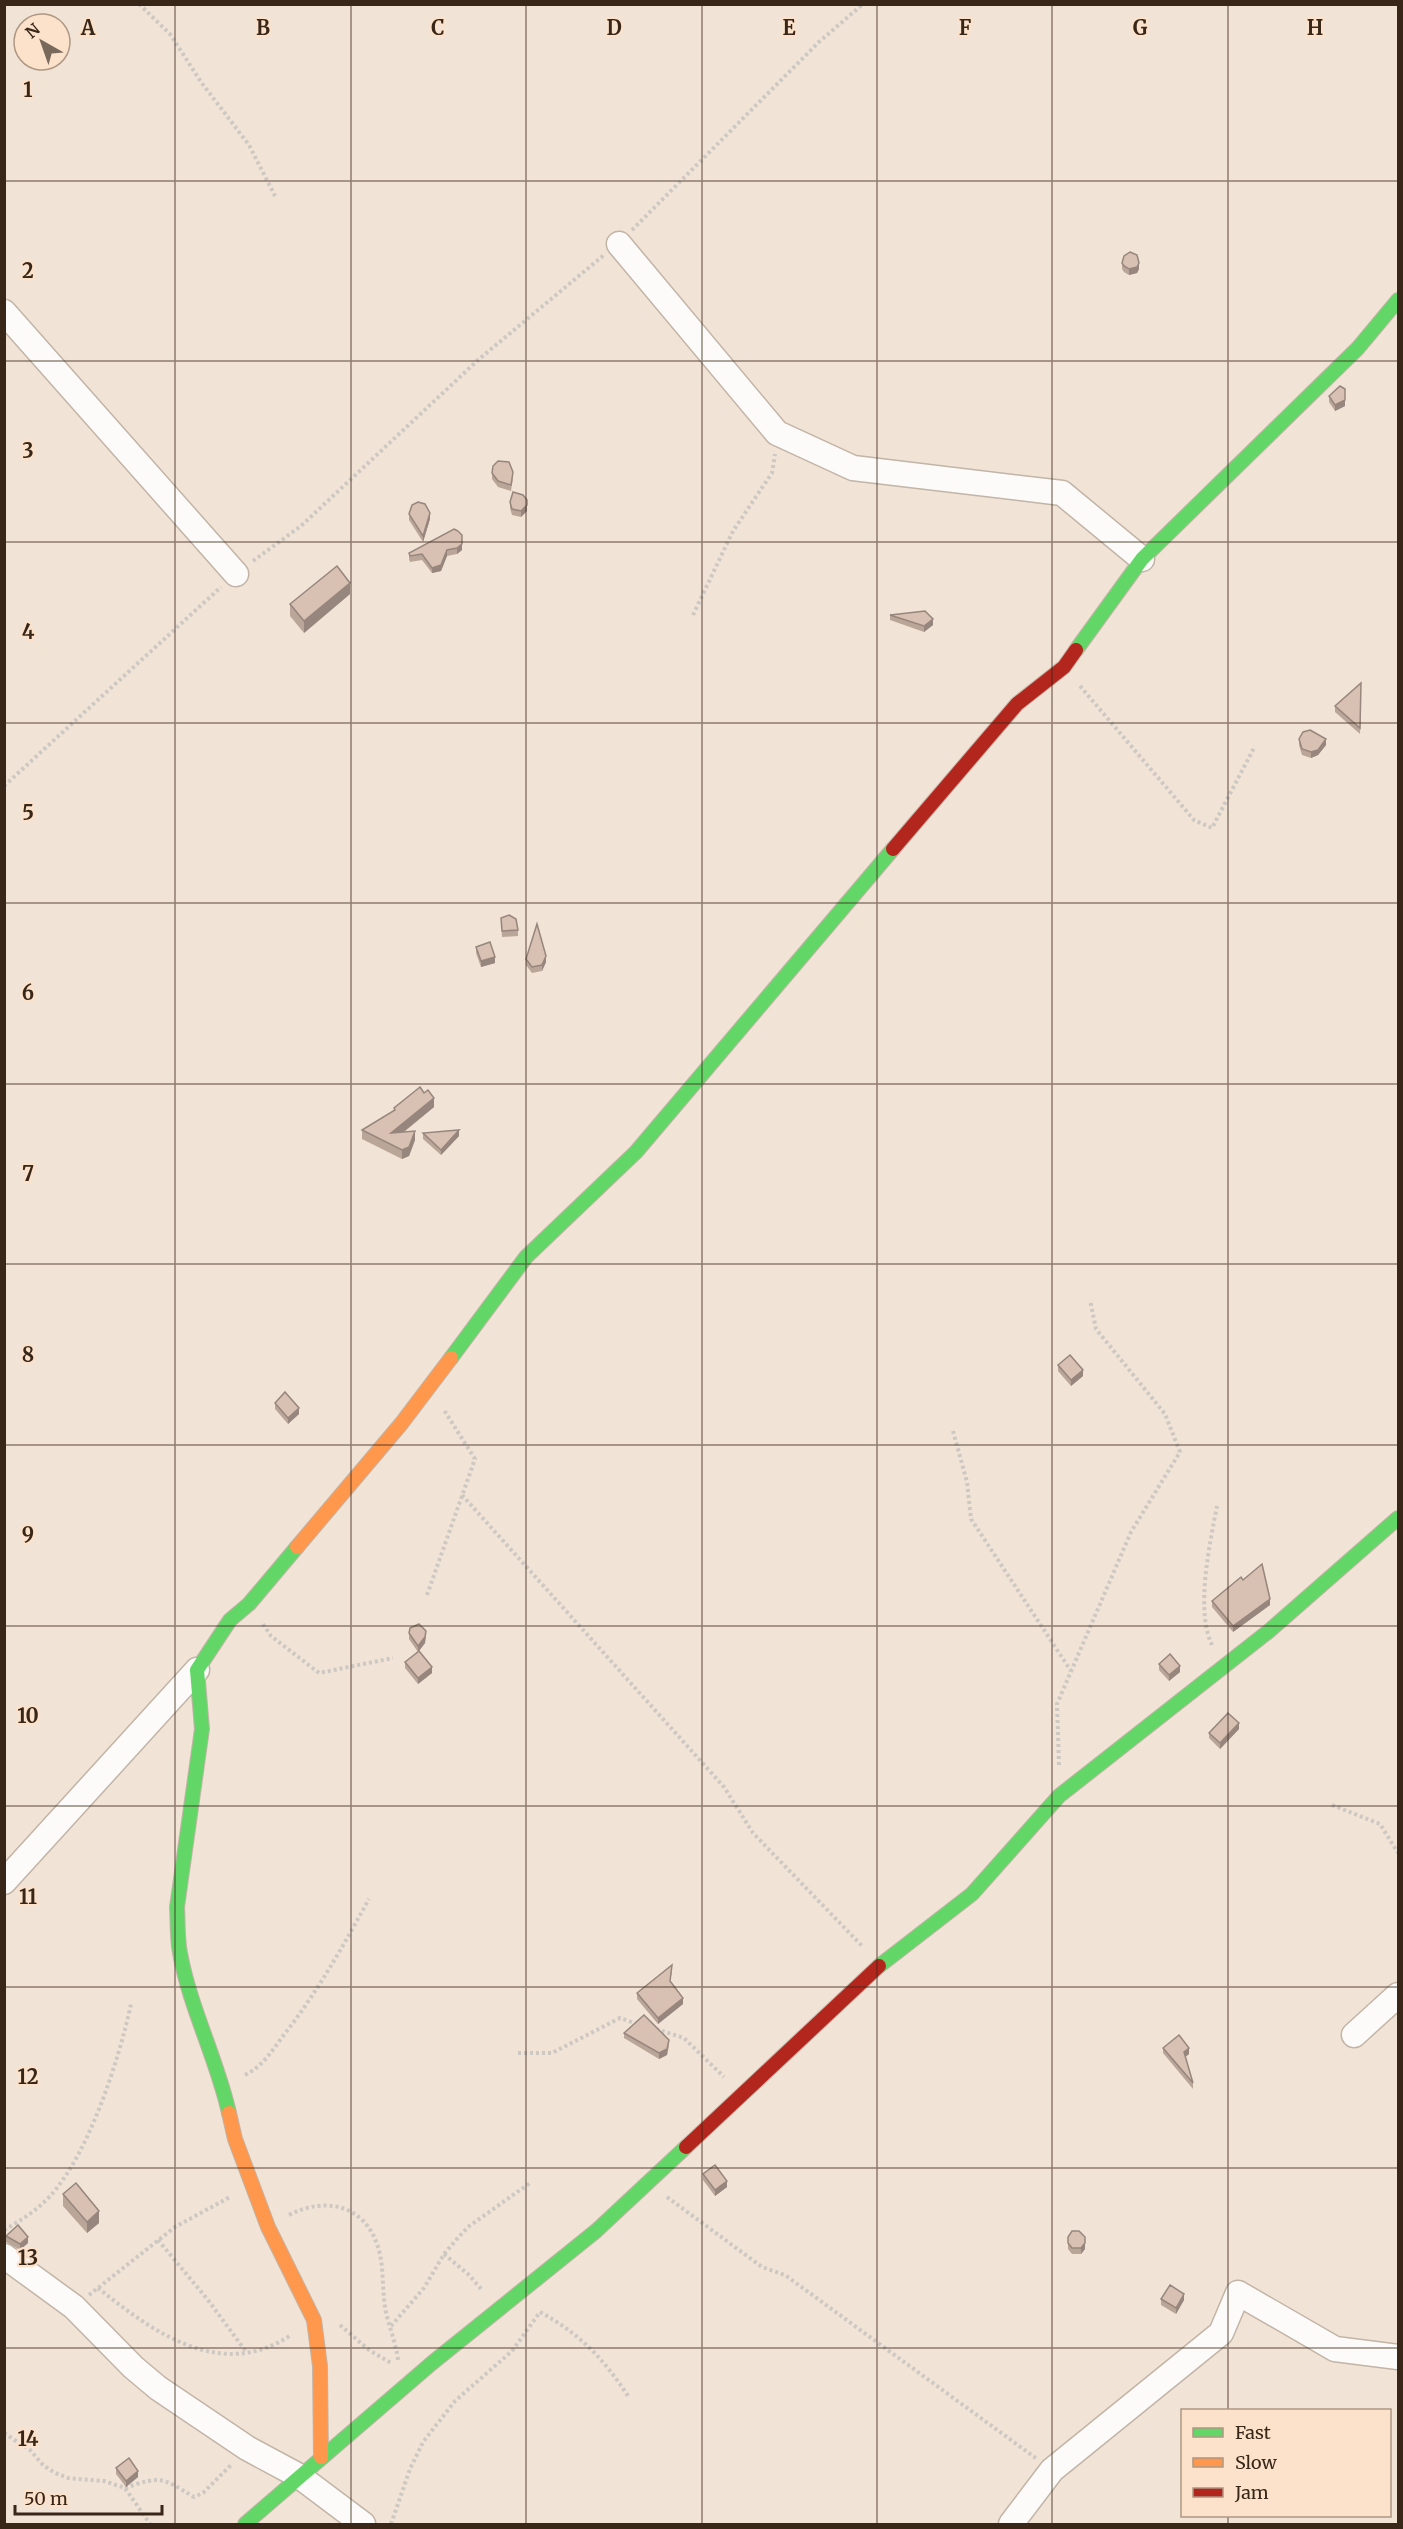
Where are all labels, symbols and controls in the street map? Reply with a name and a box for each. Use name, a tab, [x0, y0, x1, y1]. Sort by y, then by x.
north arrow	[12, 12, 72, 72]
text: A	[80, 15, 96, 40]
text: B	[256, 15, 270, 40]
text: C	[431, 15, 445, 40]
text: D	[606, 15, 622, 40]
text: E	[782, 15, 796, 40]
text: F	[959, 15, 972, 40]
text: G	[1133, 15, 1148, 40]
text: H	[1307, 15, 1323, 40]
text: N	[21, 19, 44, 42]
text: 1	[23, 77, 33, 102]
text: 2	[22, 258, 34, 283]
text: 3	[22, 438, 34, 463]
text: 4	[22, 619, 35, 644]
text: 5	[22, 800, 34, 825]
text: 6	[22, 980, 34, 1005]
text: 7	[22, 1161, 34, 1186]
text: 8	[22, 1342, 34, 1367]
text: 9	[22, 1522, 34, 1547]
text: 10	[17, 1703, 39, 1728]
text: 11	[19, 1884, 37, 1909]
text: 12	[18, 2064, 39, 2089]
text: 13	[18, 2245, 38, 2270]
legend	[1181, 2409, 1391, 2517]
text: Fast	[1235, 2421, 1271, 2444]
text: 14	[18, 2426, 39, 2451]
text: Slow	[1235, 2451, 1278, 2474]
scale bar	[15, 2478, 162, 2516]
text: Jam	[1234, 2481, 1269, 2504]
text: 50 m	[24, 2487, 68, 2510]

